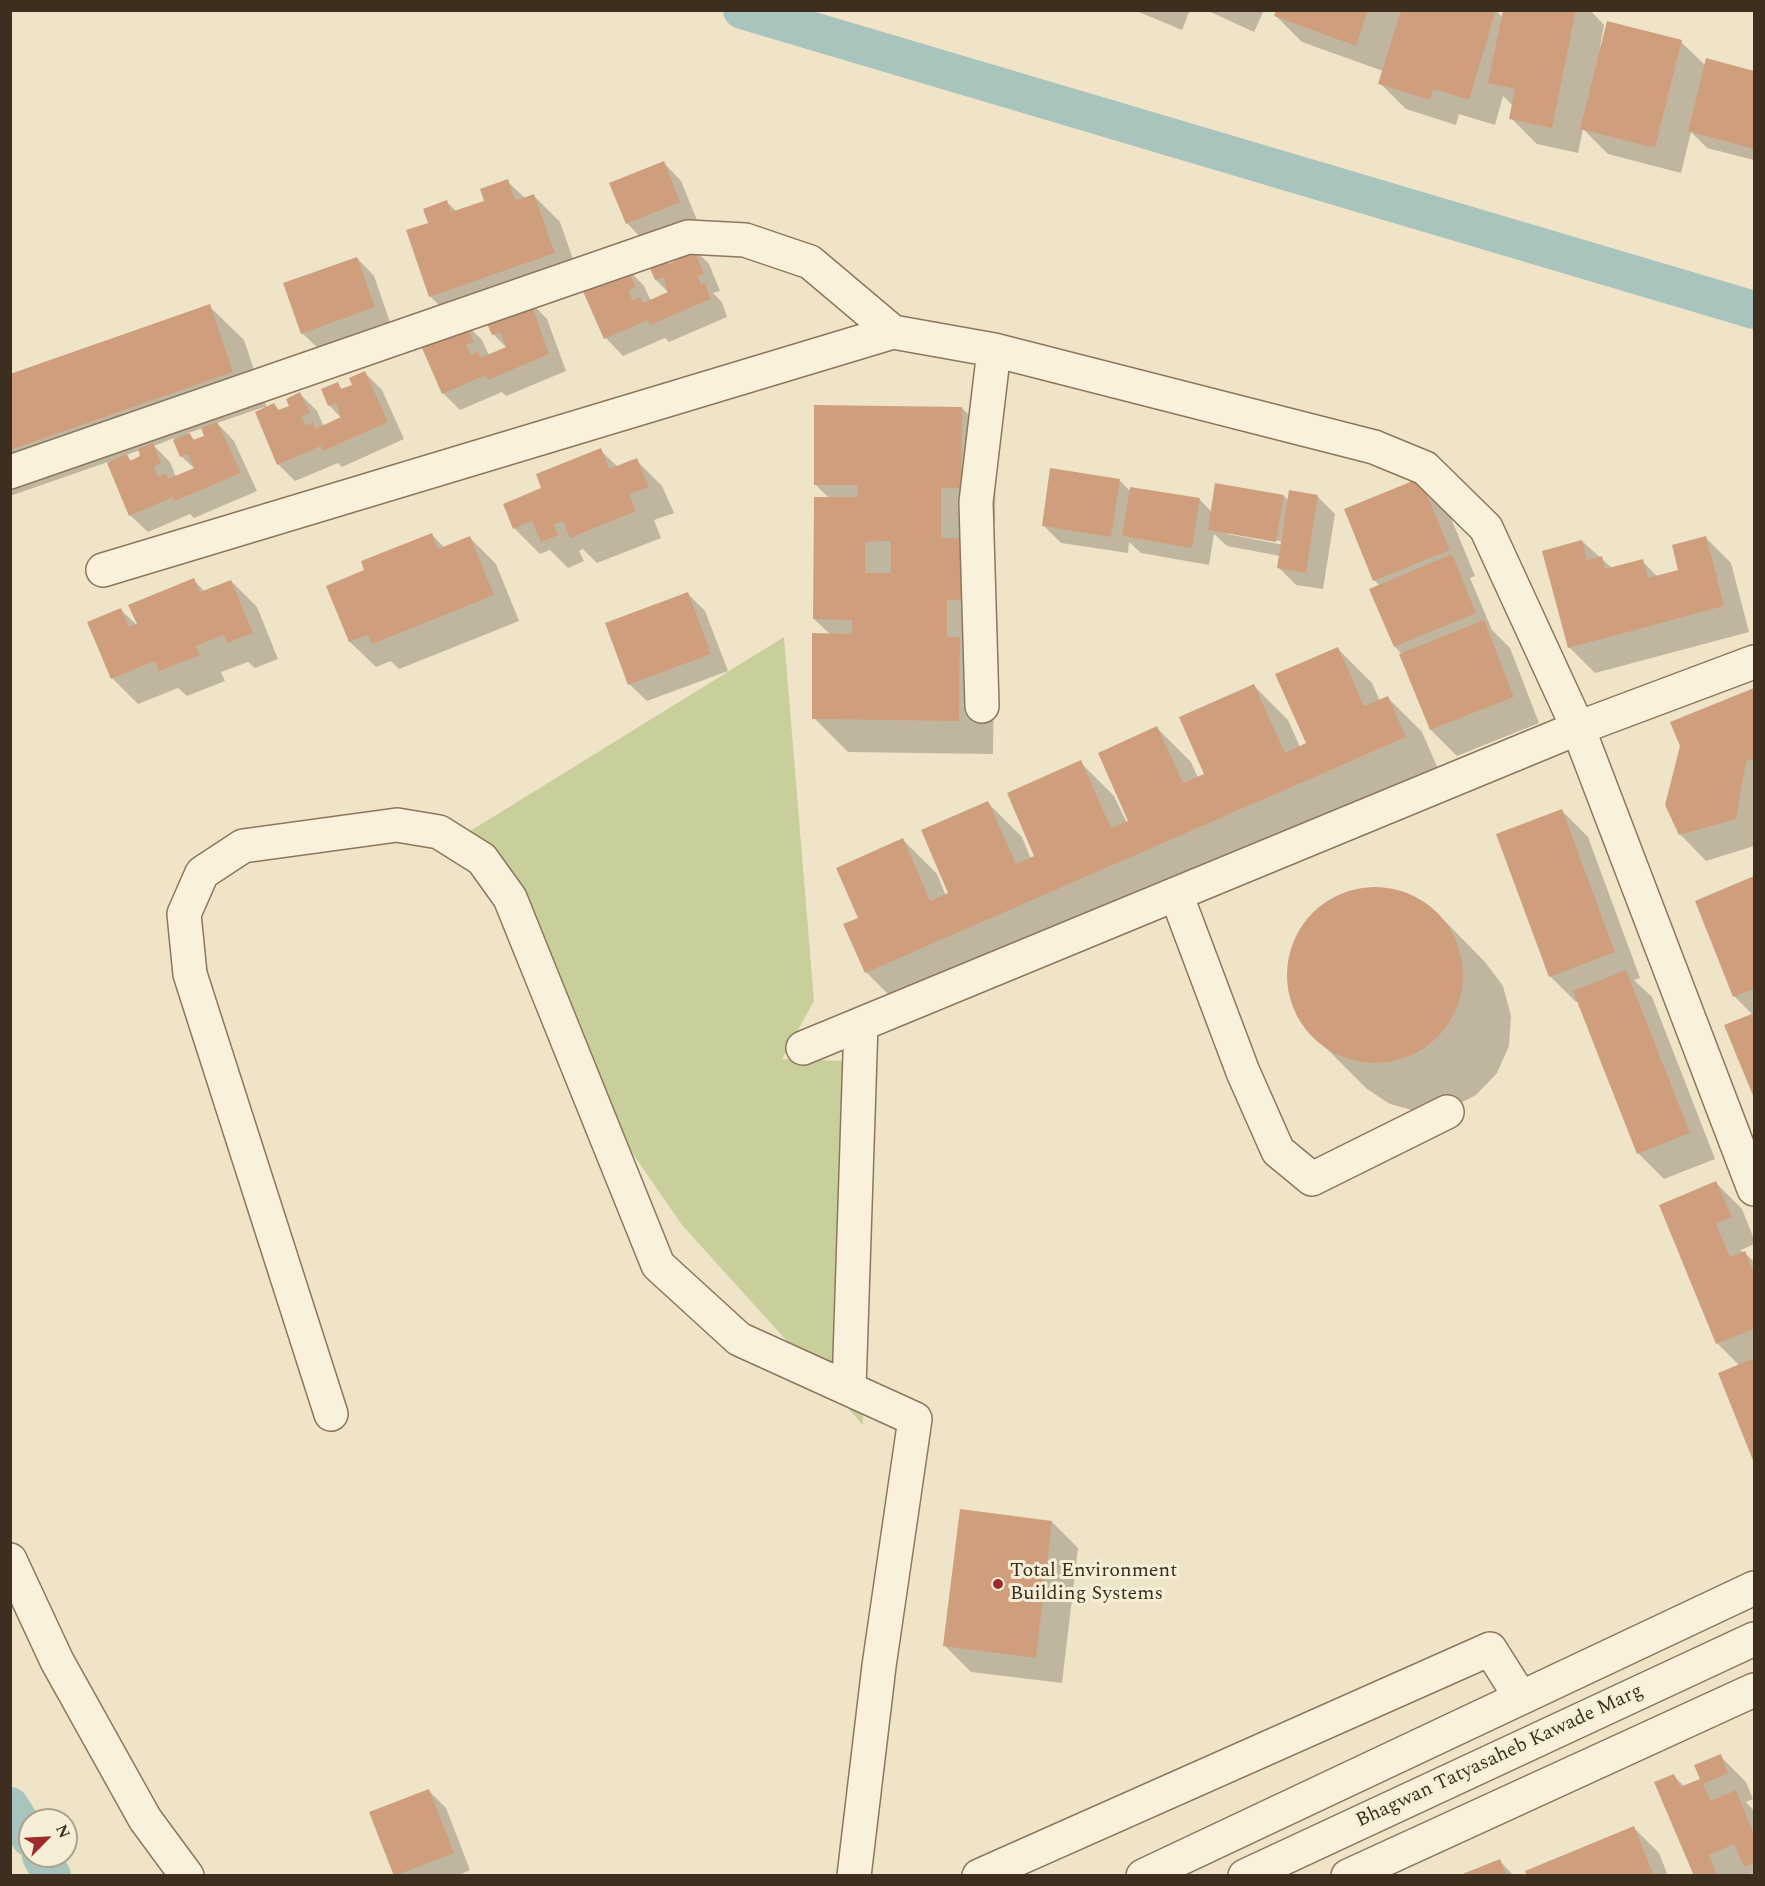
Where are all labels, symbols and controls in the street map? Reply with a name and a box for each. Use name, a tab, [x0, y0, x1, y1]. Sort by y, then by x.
place label: Total Environment Building Systems	[1010, 1560, 1177, 1607]
marker: Total Environment Building Systems	[991, 1577, 1005, 1591]
street label: Bhagwan Tatyasaheb Kawade Marg	[1353, 1680, 1647, 1834]
north arrow	[18, 1808, 78, 1868]
text: N	[49, 1821, 76, 1842]

